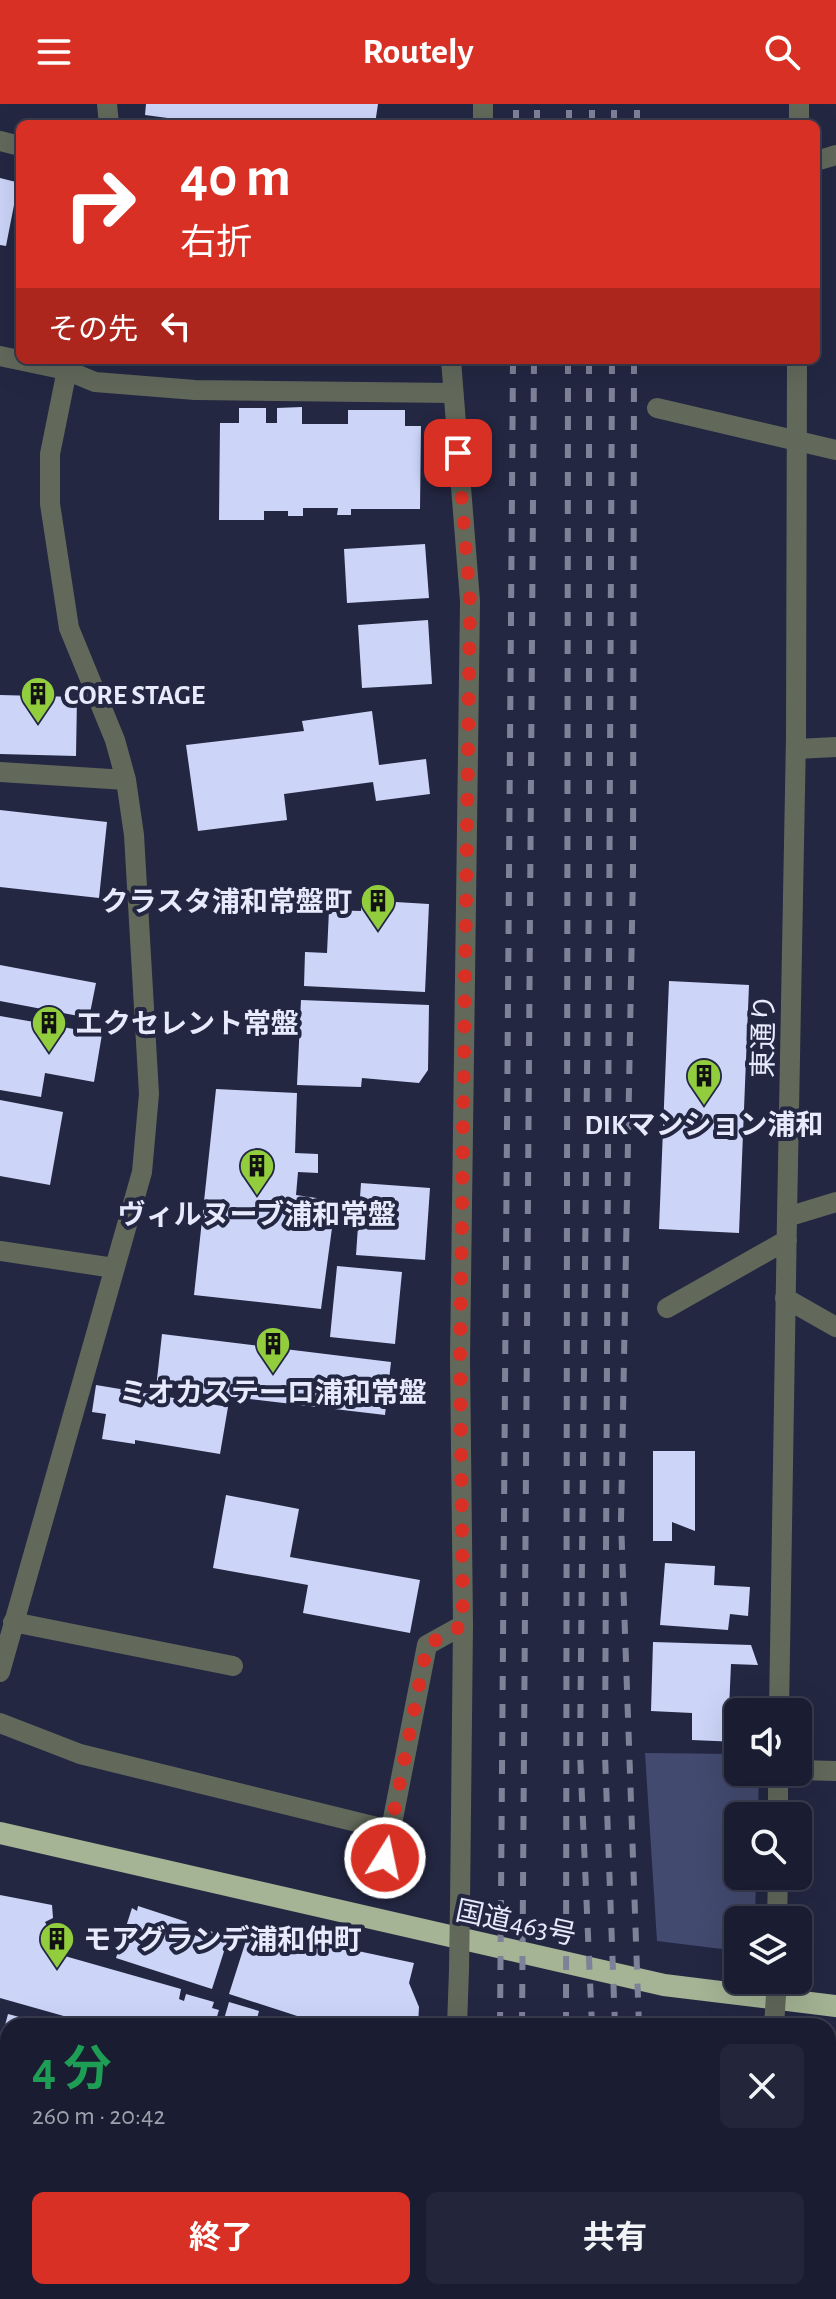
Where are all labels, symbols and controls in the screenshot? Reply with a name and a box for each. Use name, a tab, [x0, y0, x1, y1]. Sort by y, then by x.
icon: menu	[32, 30, 76, 74]
icon: search	[760, 30, 804, 74]
text: Routely	[363, 34, 473, 70]
text: 40 m	[180, 150, 291, 206]
icon: right	[48, 152, 152, 256]
text: 右折	[180, 225, 252, 261]
icon: left	[154, 304, 198, 348]
text: その先	[48, 315, 138, 345]
pin	[424, 419, 492, 487]
icon: arrive	[436, 431, 480, 475]
building icon: CORE STAGE	[19, 675, 57, 725]
place label: CORE STAGE	[64, 682, 205, 710]
building icon: クラスタ浦和常盤町	[359, 882, 397, 932]
place label: クラスタ浦和常盤町	[101, 887, 352, 917]
street label: 東通り	[748, 994, 780, 1078]
building icon: エクセレント常盤	[30, 1004, 68, 1054]
place label: エクセレント常盤	[75, 1009, 299, 1039]
building icon: DIKマンション浦和	[685, 1057, 723, 1107]
place label: DIKマンション浦和	[585, 1110, 823, 1140]
building icon: ヴィルヌーブ浦和常盤	[238, 1147, 276, 1197]
place label: ヴィルヌーブ浦和常盤	[118, 1199, 396, 1230]
building icon: ミオカステーロ浦和常盤	[254, 1325, 292, 1375]
place label: ミオカステーロ浦和常盤	[119, 1378, 427, 1408]
map controls	[724, 1698, 812, 1994]
button: sound	[724, 1698, 812, 1786]
button: search	[724, 1802, 812, 1890]
position arrow	[343, 1816, 427, 1900]
street label: 国道463号	[453, 1896, 579, 1950]
button: layers	[724, 1906, 812, 1994]
building icon: モアグランデ浦和仲町	[38, 1920, 76, 1970]
place label: モアグランデ浦和仲町	[83, 1924, 362, 1955]
button: close	[720, 2044, 804, 2128]
text: 4 分	[32, 2047, 111, 2095]
text: 260 m · 20:42	[32, 2103, 165, 2129]
button: 終了	[32, 2192, 410, 2284]
button: 共有	[426, 2192, 804, 2284]

